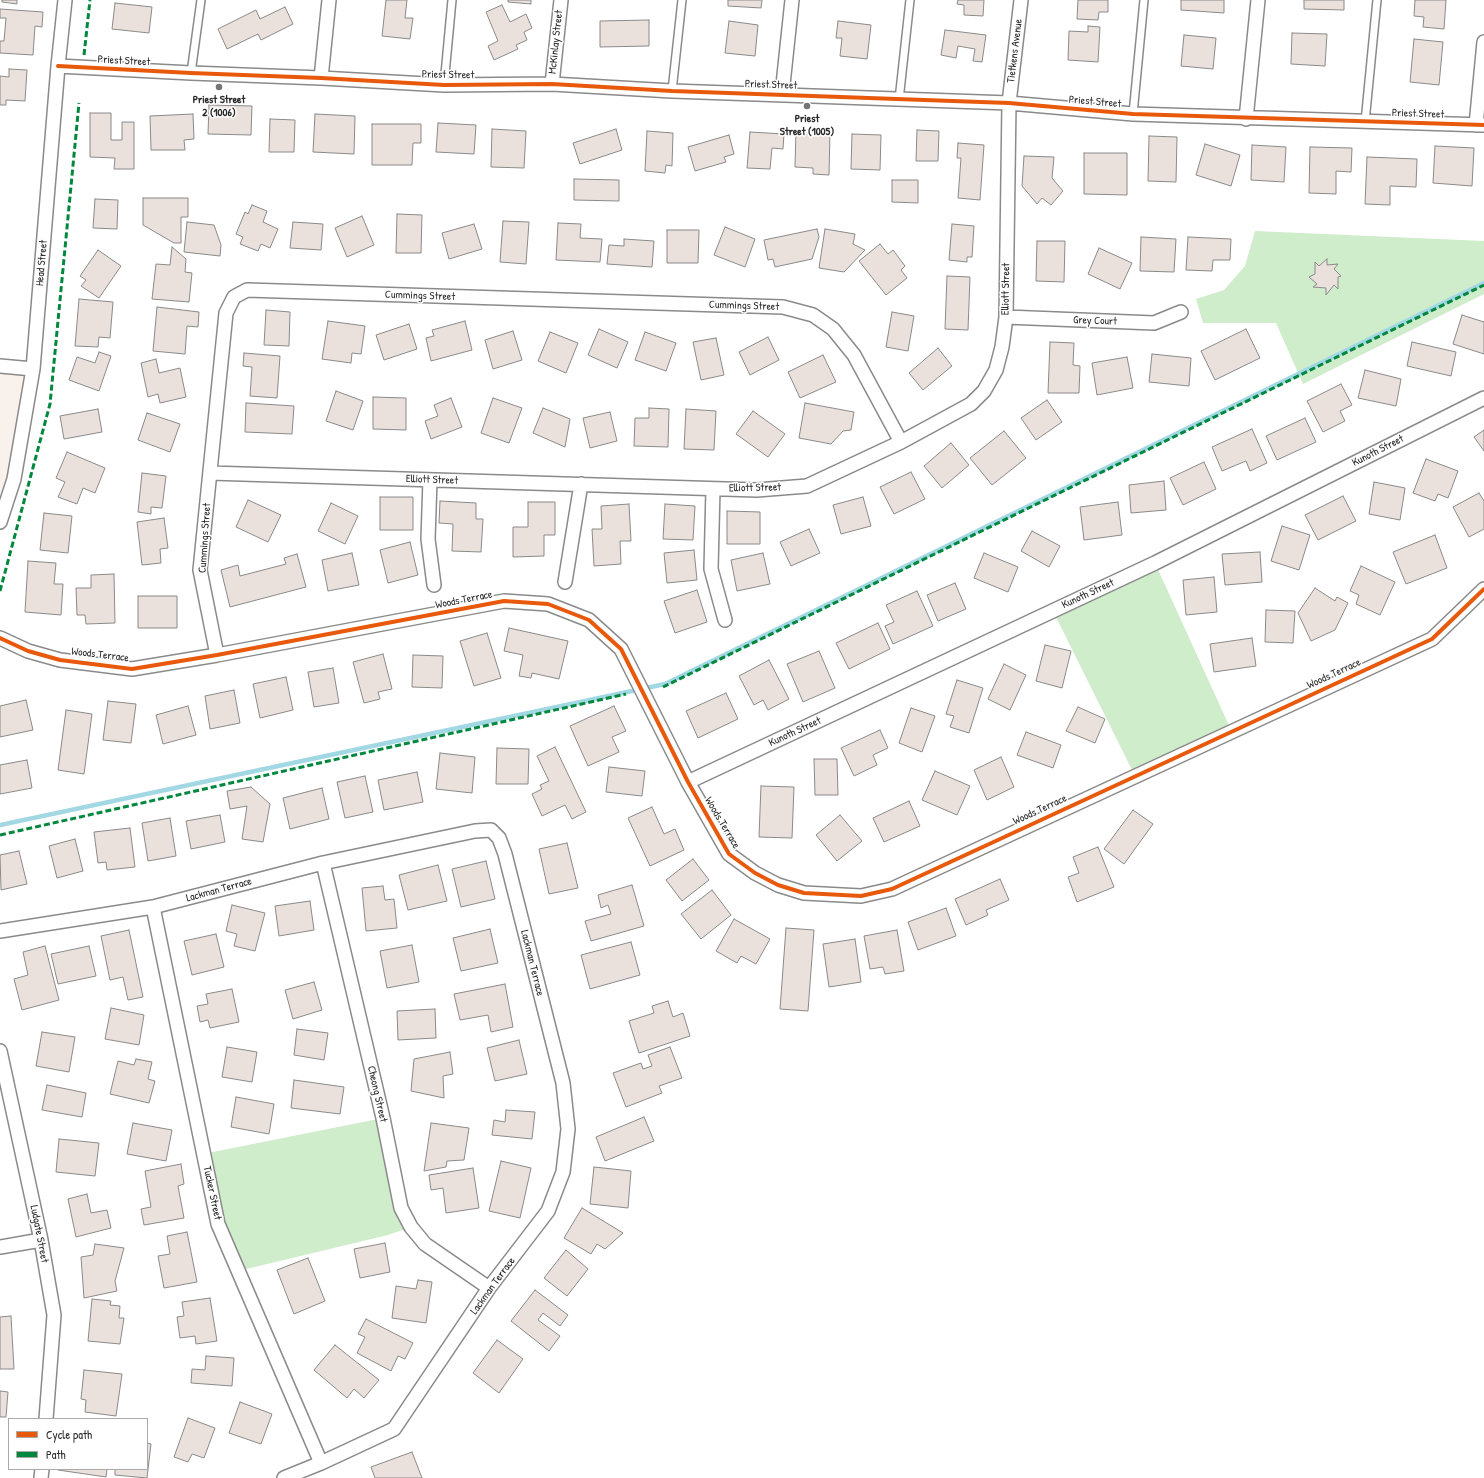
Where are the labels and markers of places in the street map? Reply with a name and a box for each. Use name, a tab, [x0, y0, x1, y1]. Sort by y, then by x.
marker: Priest Street 2 (1006)	[214, 82, 224, 92]
place label: Priest Street 2 (1006)	[193, 93, 245, 119]
marker: Priest Street (1005)	[802, 101, 812, 111]
place label: Priest Street (1005)	[780, 112, 834, 138]

